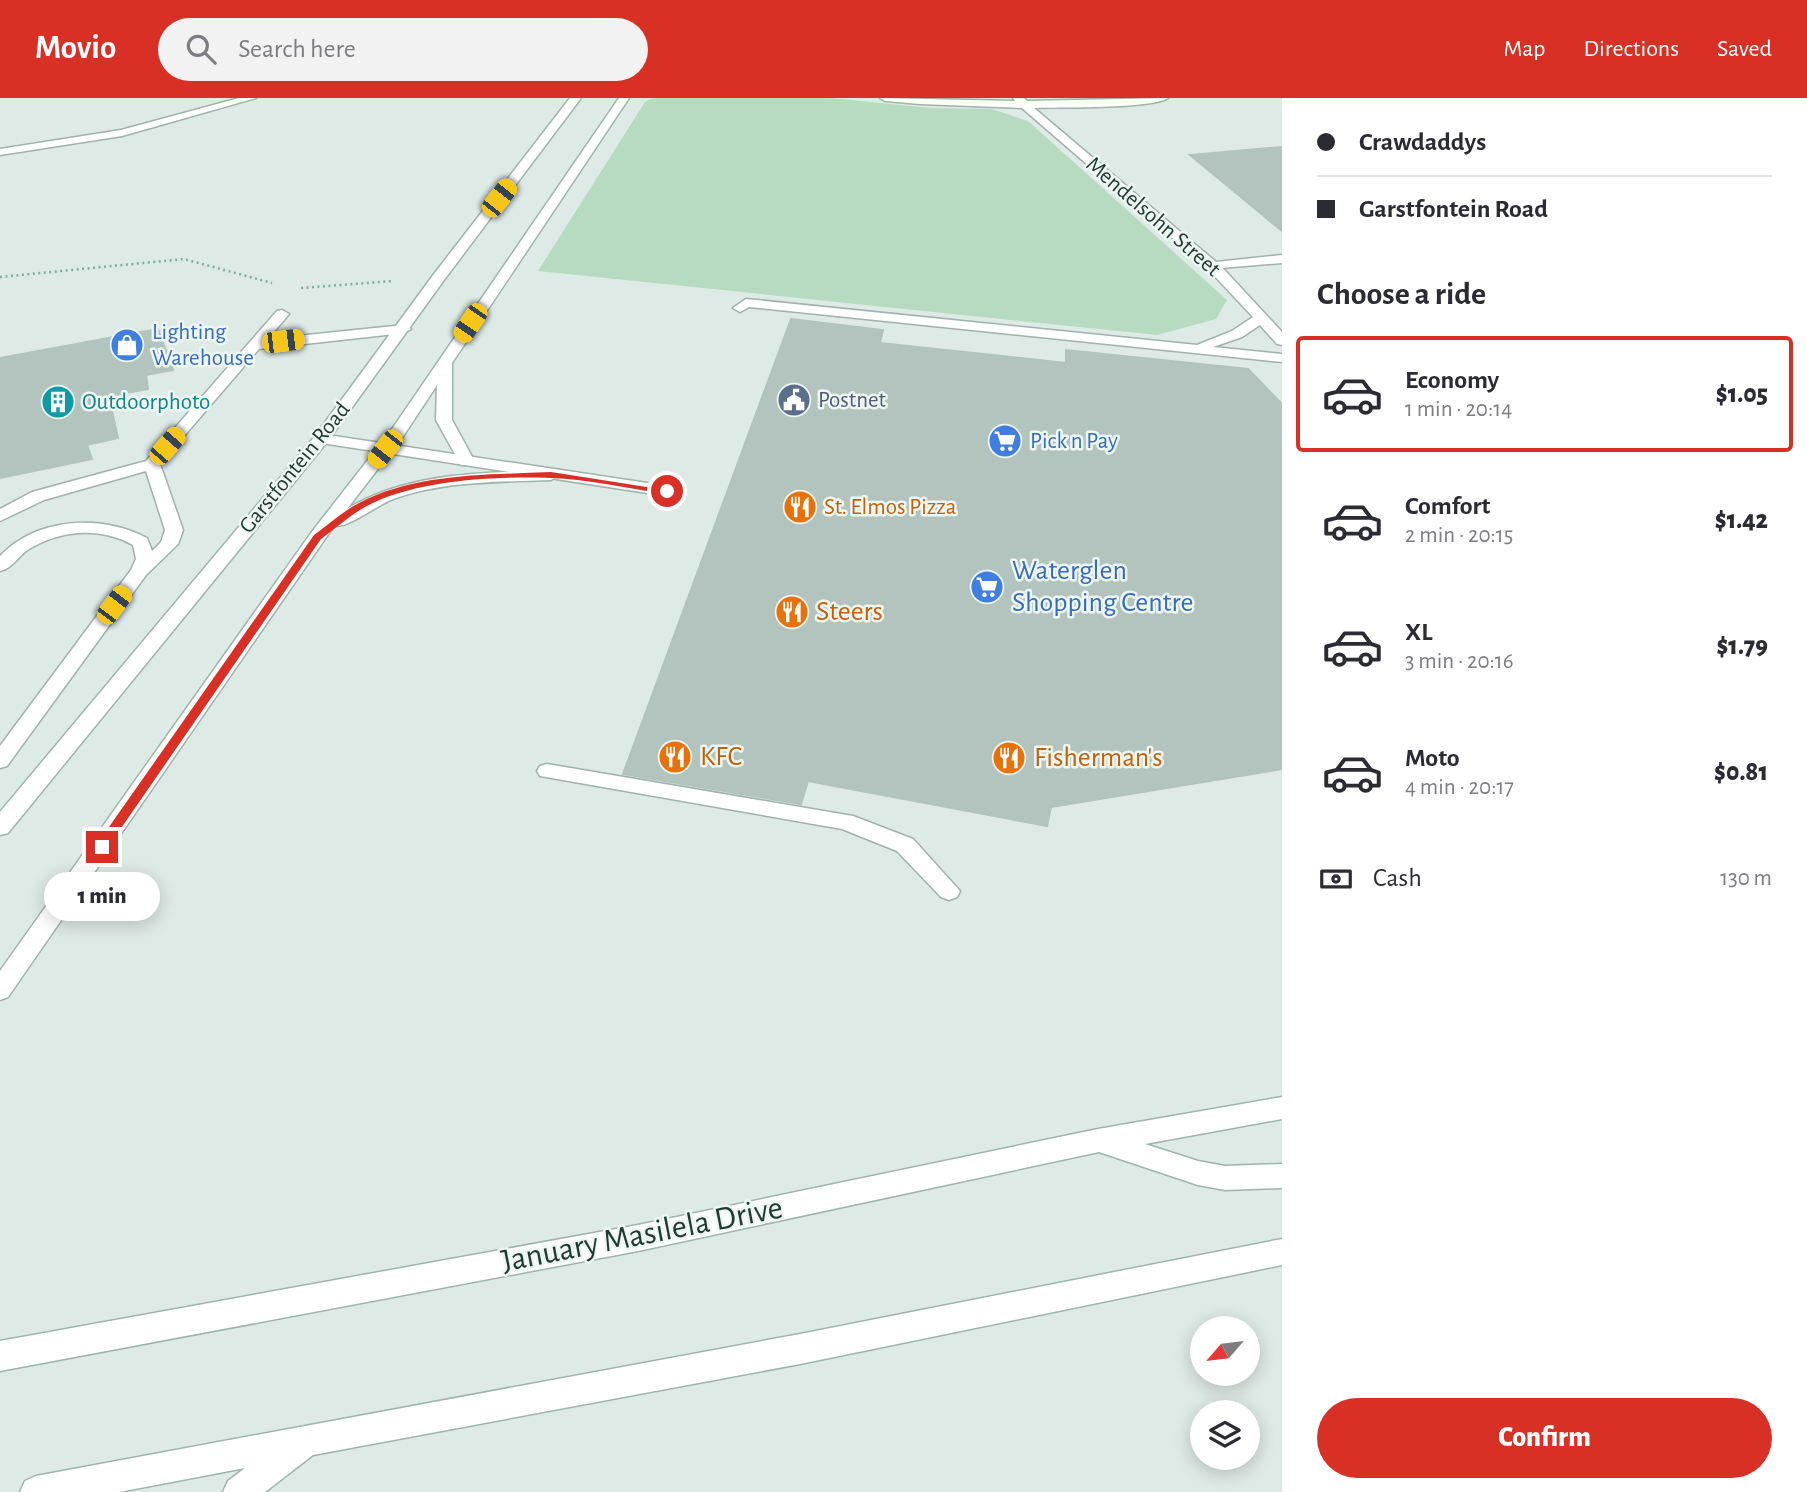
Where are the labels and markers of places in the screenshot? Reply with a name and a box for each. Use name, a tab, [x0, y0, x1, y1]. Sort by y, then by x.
place label: Lighting Warehouse	[152, 321, 254, 370]
shop icon: Lighting Warehouse	[108, 326, 146, 364]
public building icon: Postnet	[775, 381, 813, 419]
building icon: Outdoorphoto	[39, 383, 77, 421]
place label: Postnet	[818, 389, 887, 412]
place label: Outdoorphoto	[82, 391, 210, 414]
supermarket icon: Pick n Pay	[986, 422, 1024, 460]
place label: Pick n Pay	[1030, 430, 1118, 453]
restaurant icon: St. Elmos Pizza	[781, 488, 819, 526]
place label: St. Elmos Pizza	[824, 496, 956, 519]
place label: Waterglen Shopping Centre	[1012, 557, 1193, 617]
supermarket icon: Waterglen Shopping Centre	[968, 568, 1006, 606]
restaurant icon: Steers	[773, 593, 811, 631]
place label: Steers	[816, 598, 883, 626]
restaurant icon: KFC	[656, 738, 694, 776]
restaurant icon: Fisherman's	[990, 739, 1028, 777]
place label: KFC	[700, 743, 742, 771]
place label: Fisherman's	[1034, 744, 1163, 772]

